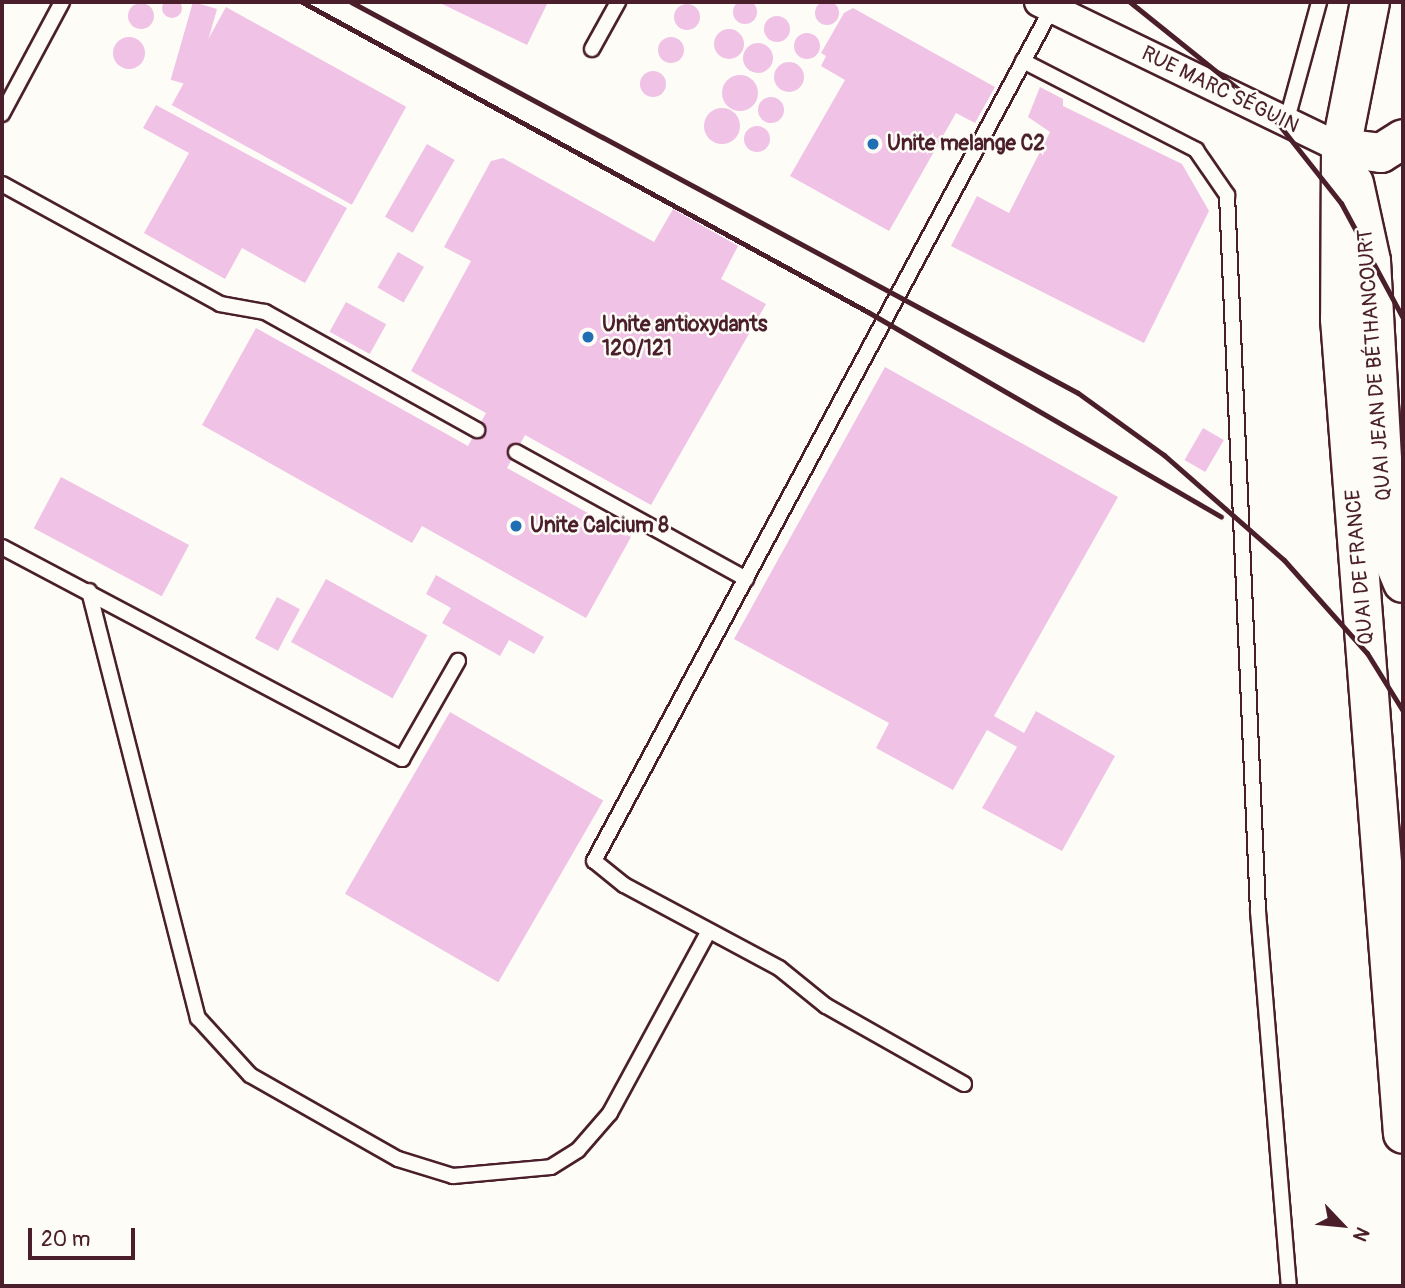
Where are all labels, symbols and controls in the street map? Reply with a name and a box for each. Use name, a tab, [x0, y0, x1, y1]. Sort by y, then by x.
street label: RUE MARC SÉGUIN	[1137, 41, 1303, 139]
place label: Unite melange C2	[887, 131, 1045, 157]
marker: Unite melange C2	[865, 136, 881, 152]
street label: QUAI JEAN DE BÉTHANCOURT	[1353, 228, 1397, 502]
place label: Unite antioxydants 120/121	[602, 312, 767, 362]
marker: Unite antioxydants 120/121	[580, 329, 596, 345]
street label: QUAI DE FRANCE	[1341, 488, 1379, 646]
place label: Unite Calcium 8	[530, 513, 669, 539]
marker: Unite Calcium 8	[508, 518, 524, 534]
north arrow	[1307, 1190, 1377, 1260]
scale bar	[32, 1214, 138, 1258]
text: N	[1347, 1223, 1374, 1245]
text: 20 m	[41, 1226, 90, 1253]

